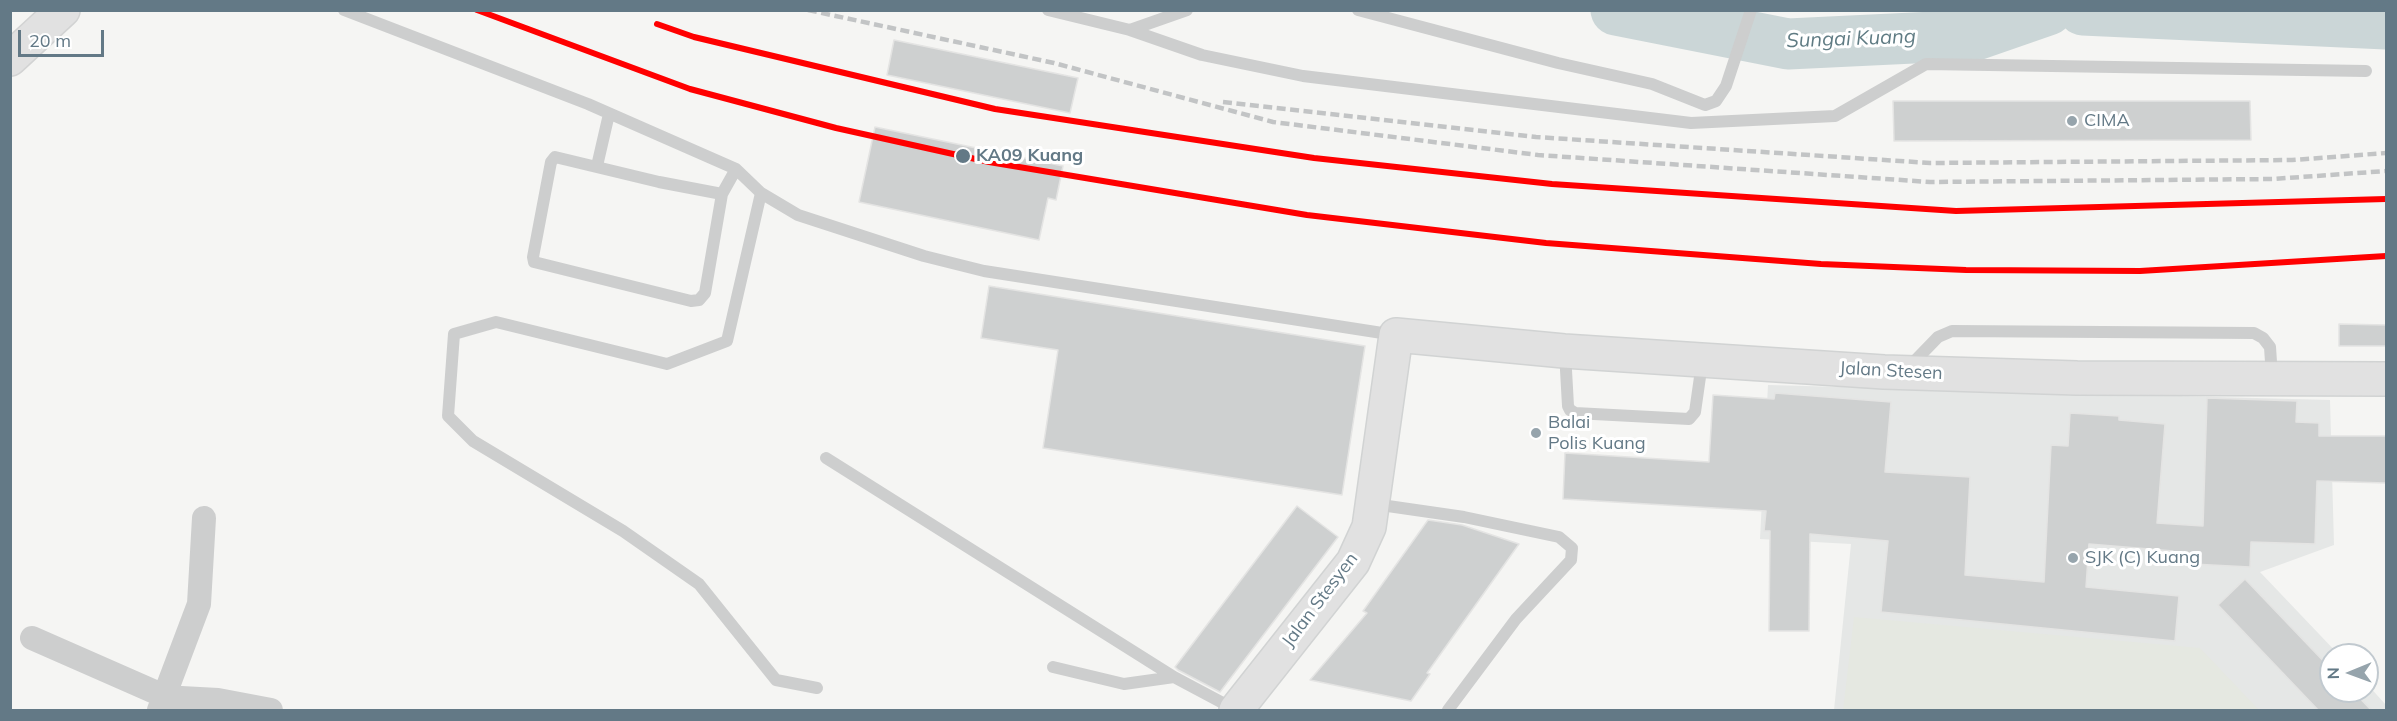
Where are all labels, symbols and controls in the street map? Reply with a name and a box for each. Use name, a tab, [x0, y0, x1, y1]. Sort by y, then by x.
scale bar	[21, 18, 106, 56]
water label: Sungai Kuang	[1786, 25, 1916, 53]
text: 20 m	[29, 29, 71, 52]
place label: CIMA	[2084, 110, 2130, 132]
marker: CIMA	[2065, 114, 2079, 128]
place label: KA09 Kuang	[976, 145, 1083, 167]
marker: KA09 Kuang	[954, 147, 972, 165]
street label: Jalan Stesen	[1839, 358, 1943, 384]
place label: Balai Polis Kuang	[1548, 412, 1646, 454]
marker: Balai Polis Kuang	[1529, 426, 1543, 440]
place label: SJK (C) Kuang	[2085, 547, 2200, 569]
street label: Jalan Stesyen	[1277, 548, 1363, 652]
marker: SJK (C) Kuang	[2066, 551, 2080, 565]
north arrow	[2319, 643, 2379, 703]
text: N	[2323, 667, 2343, 679]

